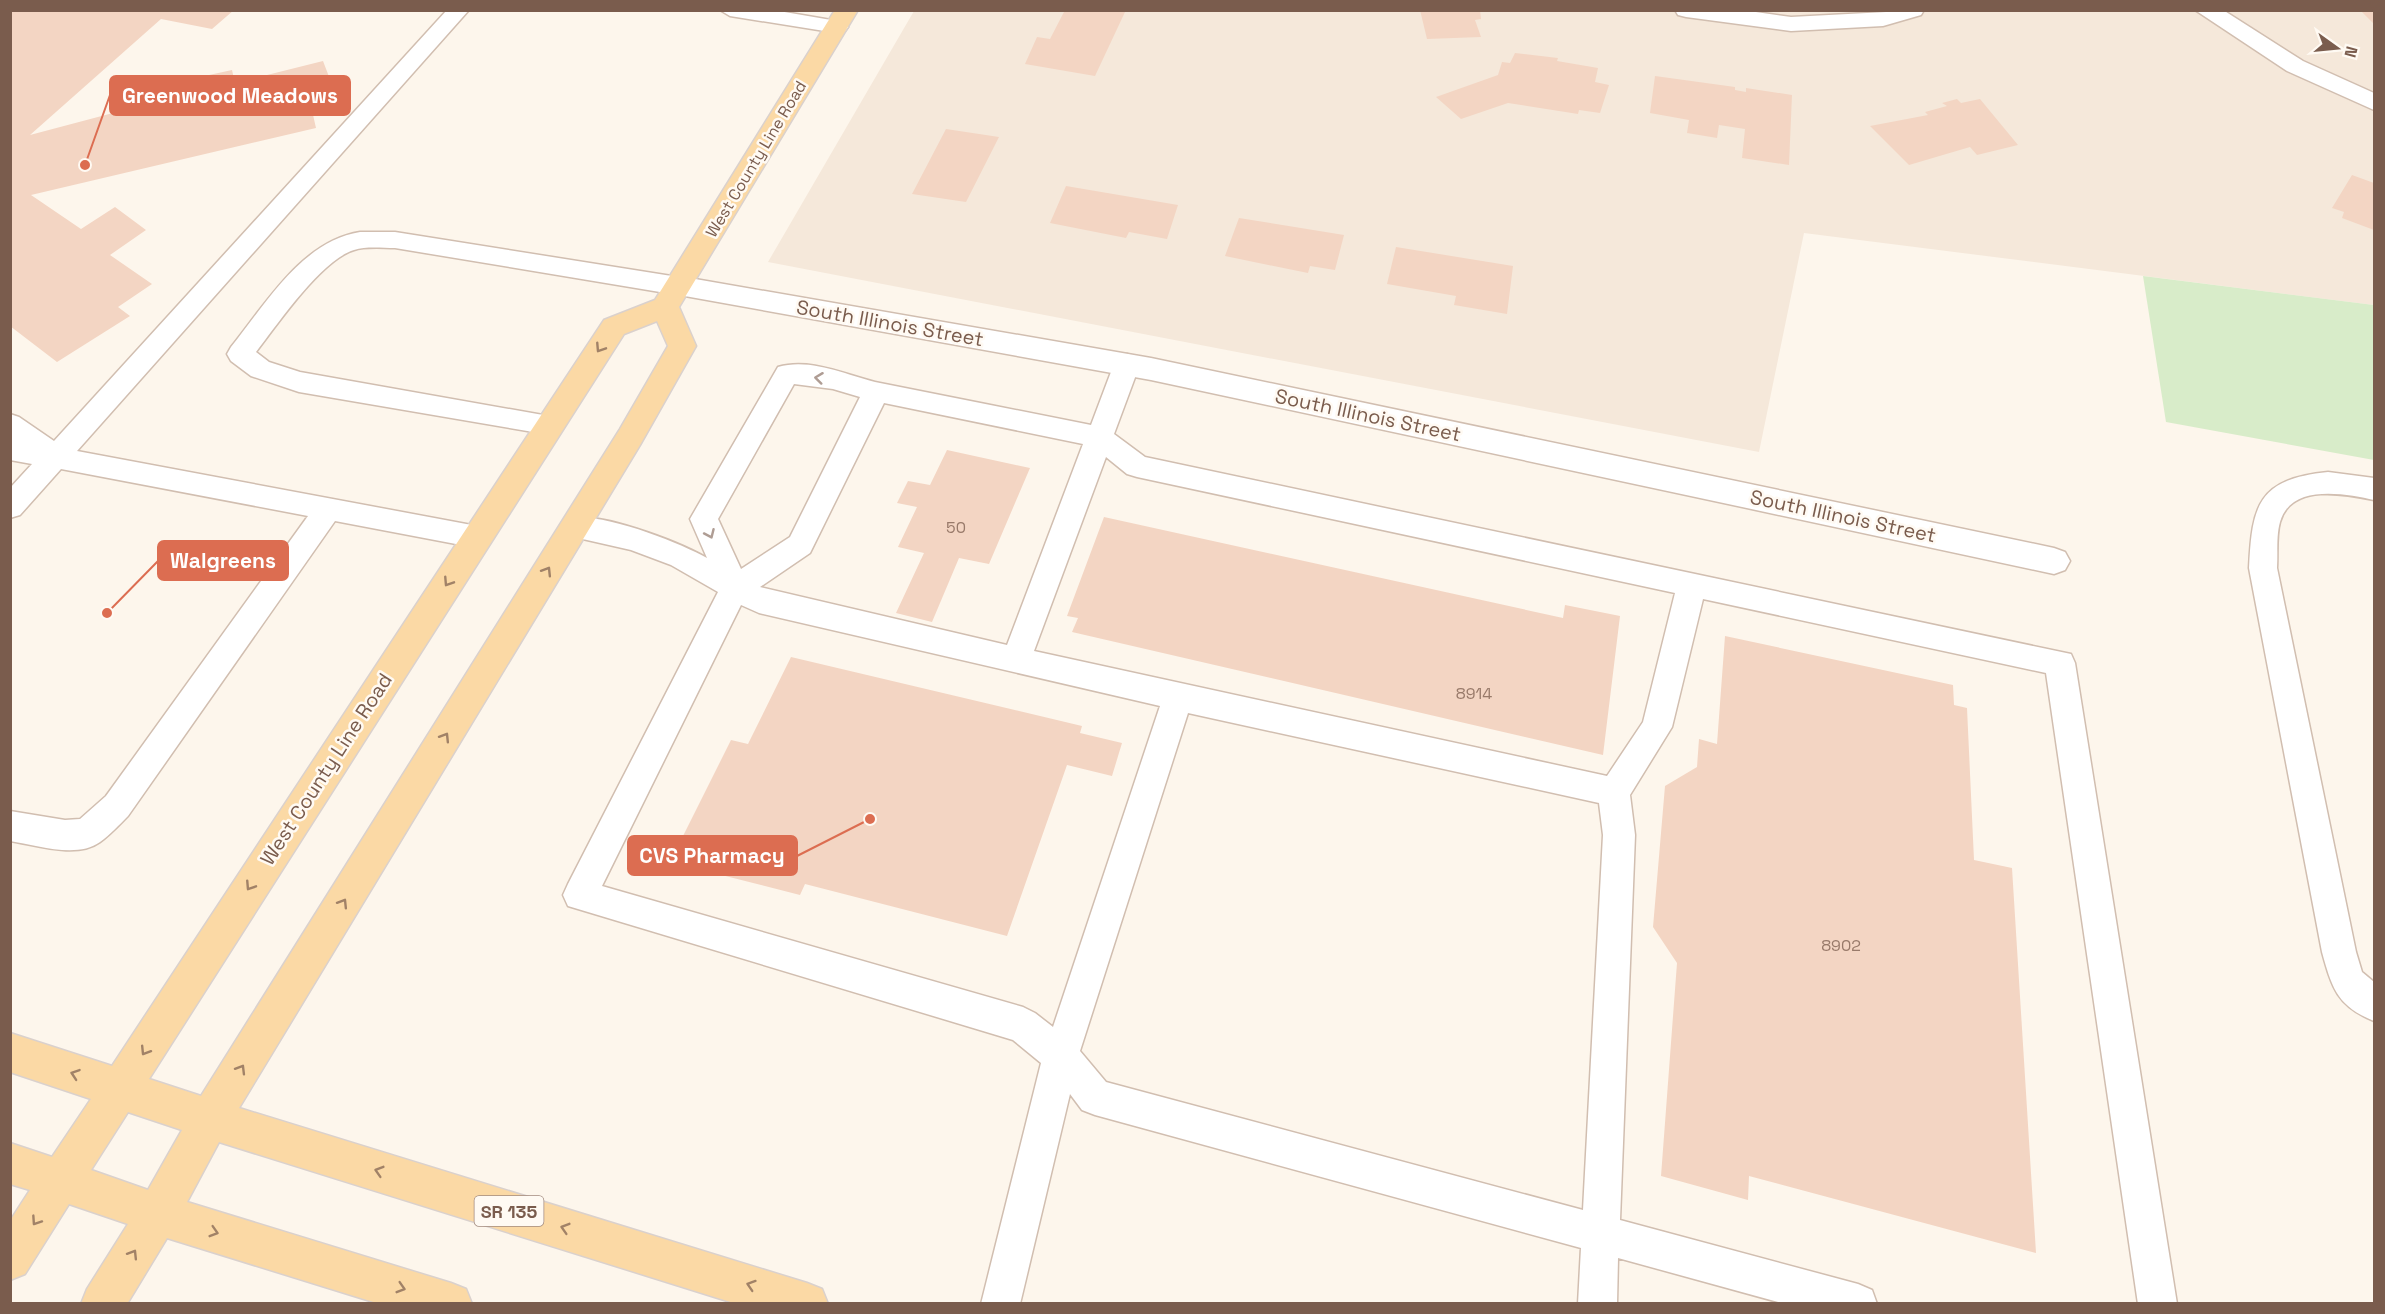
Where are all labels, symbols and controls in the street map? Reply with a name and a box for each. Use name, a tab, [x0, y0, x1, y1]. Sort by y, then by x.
north arrow	[2307, 18, 2367, 78]
text: N	[2339, 44, 2363, 60]
callout: Greenwood Meadows	[110, 76, 350, 115]
street label: West County Line Road	[701, 77, 811, 241]
text: Greenwood Meadows	[122, 82, 338, 109]
street label: South Illinois Street	[795, 294, 985, 352]
one-way arrow	[596, 342, 608, 352]
one-way arrow	[815, 372, 824, 385]
street label: South Illinois Street	[1273, 383, 1463, 447]
street label: South Illinois Street	[1748, 484, 1938, 548]
house number: 50	[946, 517, 966, 538]
one-way arrow	[703, 527, 715, 538]
callout: Walgreens	[158, 541, 288, 580]
text: Walgreens	[170, 547, 276, 574]
one-way arrow	[540, 567, 552, 577]
one-way arrow	[444, 575, 455, 586]
street label: West County Line Road	[254, 668, 398, 870]
house number: 8914	[1456, 683, 1492, 704]
one-way arrow	[437, 733, 449, 743]
callout: CVS Pharmacy	[628, 836, 797, 875]
text: CVS Pharmacy	[639, 842, 785, 869]
one-way arrow	[246, 879, 257, 890]
one-way arrow	[335, 899, 347, 909]
house number: 8902	[1821, 935, 1861, 956]
one-way arrow	[142, 1044, 153, 1055]
one-way arrow	[233, 1065, 245, 1075]
one-way arrow	[70, 1069, 81, 1082]
one-way arrow	[374, 1166, 385, 1178]
road number: SR 135	[474, 1196, 544, 1226]
one-way arrow	[32, 1214, 43, 1225]
one-way arrow	[560, 1223, 571, 1235]
one-way arrow	[208, 1225, 219, 1237]
one-way arrow	[126, 1250, 138, 1260]
one-way arrow	[746, 1280, 757, 1293]
one-way arrow	[395, 1281, 406, 1293]

